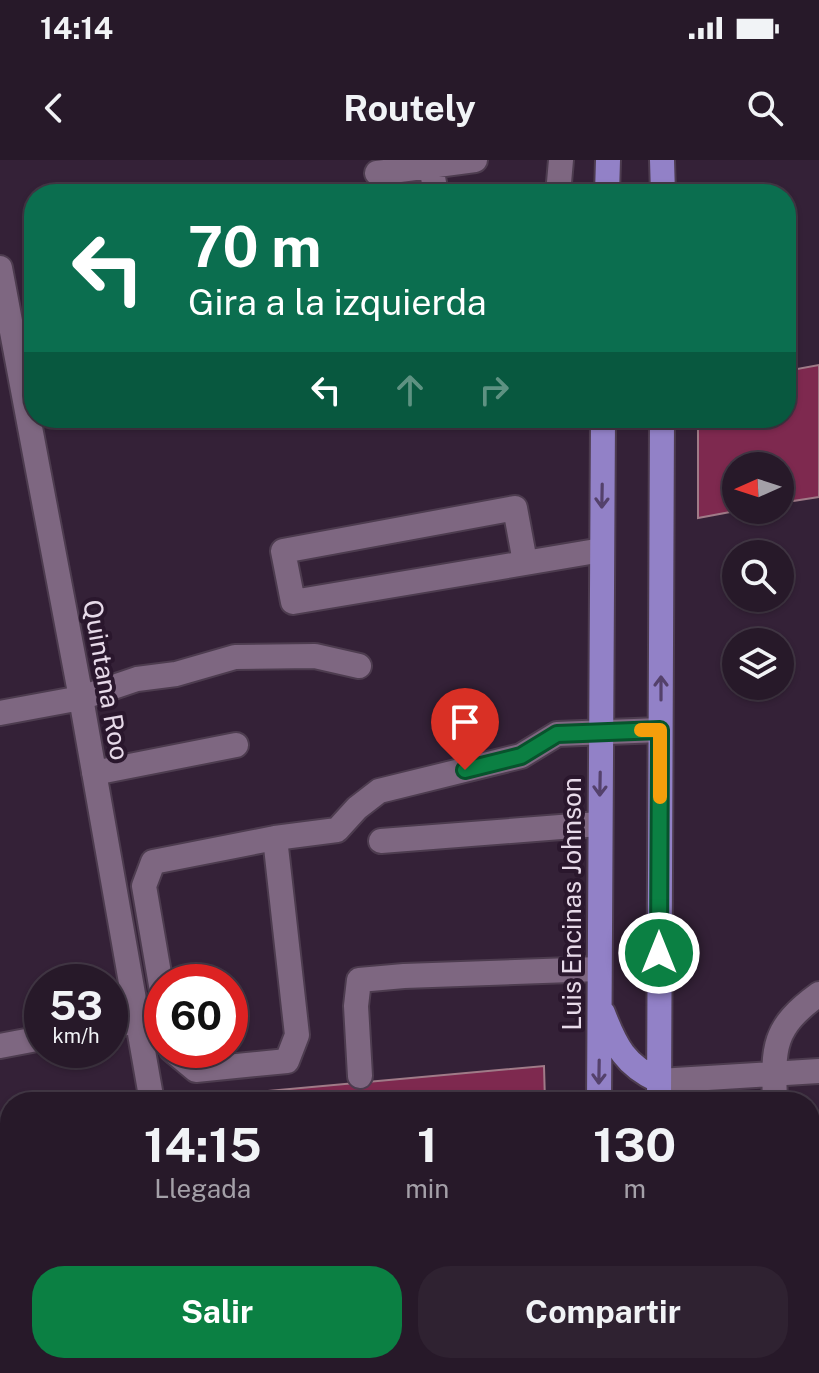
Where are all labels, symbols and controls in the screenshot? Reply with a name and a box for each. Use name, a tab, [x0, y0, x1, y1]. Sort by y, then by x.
text: 14:14	[40, 10, 113, 46]
icon: back	[32, 86, 76, 130]
icon: search	[743, 86, 787, 130]
text: Routely	[343, 87, 476, 129]
text: 70 m	[188, 214, 321, 280]
icon: left	[56, 216, 160, 320]
text: Gira a la izquierda	[188, 281, 487, 323]
icon: left	[304, 368, 348, 412]
icon: ahead	[388, 368, 432, 412]
icon: right	[472, 368, 516, 412]
north arrow	[722, 452, 794, 524]
map controls	[722, 452, 794, 700]
one-way arrow	[594, 482, 610, 509]
button: search	[722, 540, 794, 612]
street label: Quintana Roo	[77, 597, 136, 763]
button: layers	[722, 628, 794, 700]
one-way arrow	[653, 675, 669, 702]
pin	[431, 688, 499, 770]
icon: arrive	[443, 700, 487, 744]
one-way arrow	[593, 770, 608, 797]
street label: Luis Encinas Johnson	[556, 777, 587, 1031]
position arrow	[617, 911, 701, 995]
speed limit sign: 60	[144, 964, 248, 1068]
text: 53	[49, 982, 103, 1029]
text: km/h	[52, 1024, 100, 1048]
one-way arrow	[591, 1058, 607, 1085]
text: 14:15	[144, 1116, 262, 1173]
text: 1	[417, 1116, 438, 1173]
text: 130	[593, 1116, 676, 1173]
text: Llegada	[154, 1173, 251, 1204]
text: min	[405, 1173, 449, 1204]
text: m	[623, 1173, 646, 1204]
button: Salir	[32, 1266, 402, 1358]
button: Compartir	[418, 1266, 788, 1358]

